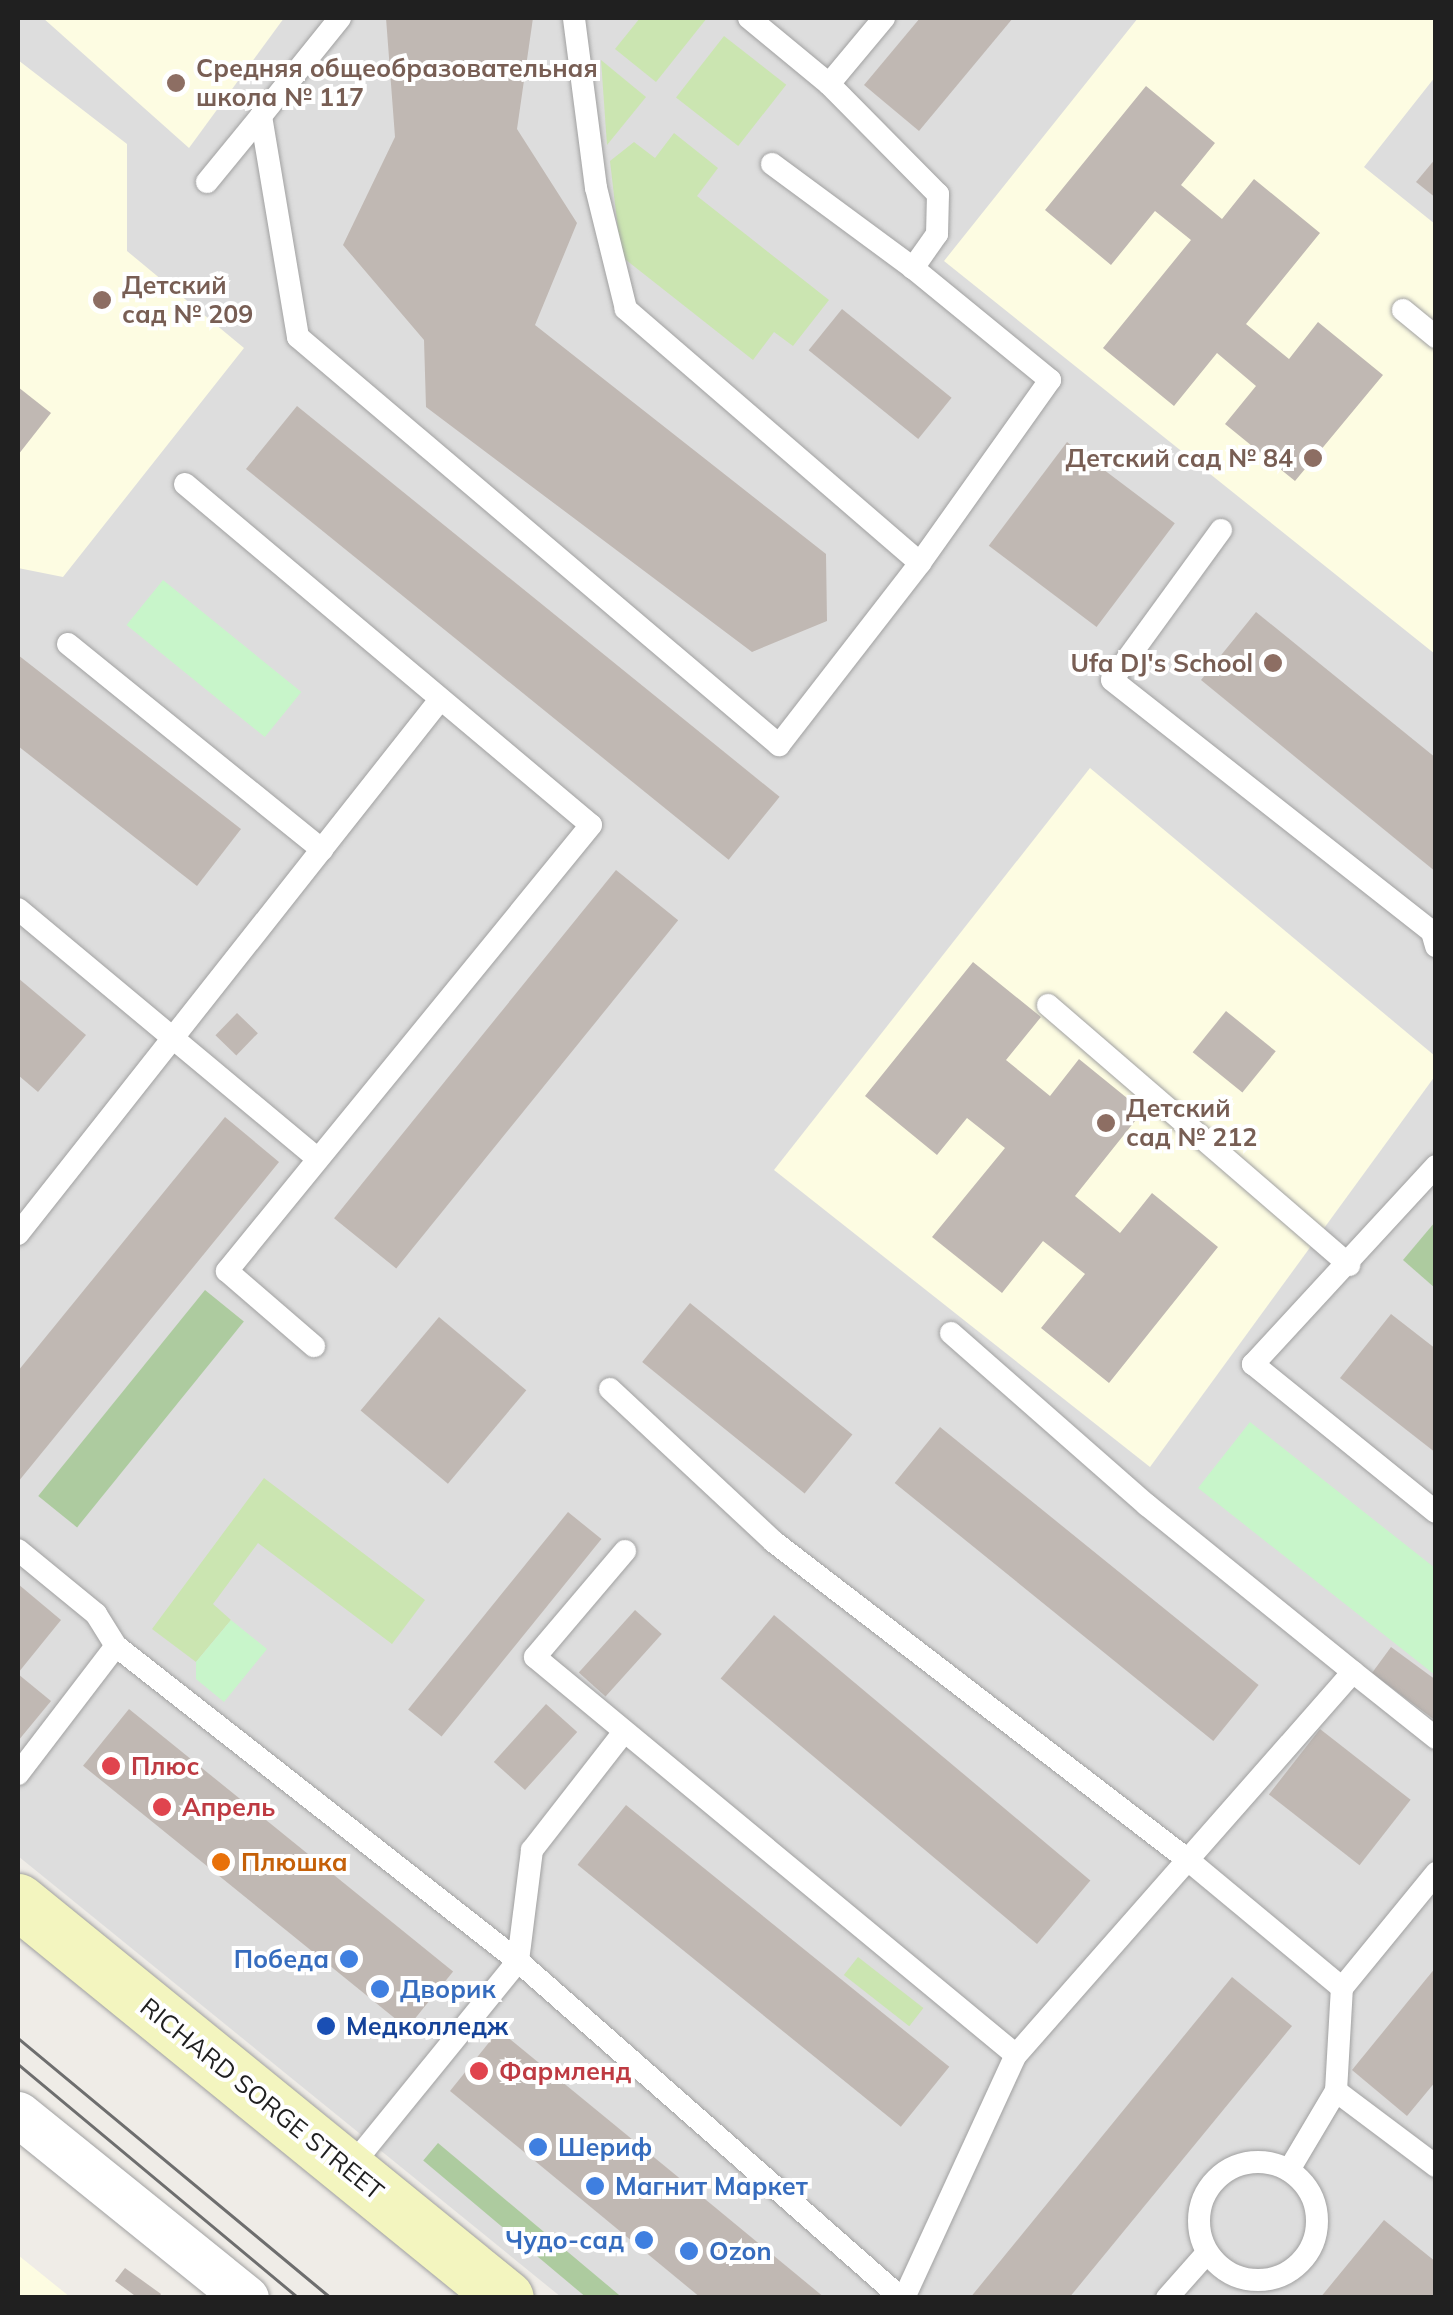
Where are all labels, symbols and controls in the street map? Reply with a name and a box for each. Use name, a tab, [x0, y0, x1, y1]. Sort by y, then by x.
place label: Средняя общеобразовательная школа № 117	[196, 54, 598, 113]
marker: Средняя общеобразовательная школа № 117	[165, 72, 187, 94]
place label: Детский сад № 209	[122, 271, 253, 330]
marker: Детский сад № 209	[91, 289, 113, 311]
place label: Детский сад № 84	[1065, 443, 1293, 473]
marker: Детский сад № 84	[1302, 447, 1324, 469]
place label: Ufa DJ's School	[1070, 648, 1253, 678]
marker: Ufa DJ's School	[1262, 652, 1284, 674]
place label: Детский сад № 212	[1126, 1094, 1257, 1153]
marker: Детский сад № 212	[1095, 1112, 1117, 1134]
place label: Плюс	[131, 1751, 199, 1781]
marker: Плюс	[100, 1755, 122, 1777]
place label: Апрель	[182, 1792, 275, 1822]
marker: Апрель	[151, 1796, 173, 1818]
place label: Плюшка	[241, 1847, 348, 1877]
marker: Плюшка	[210, 1851, 232, 1873]
place label: Победа	[234, 1944, 329, 1974]
marker: Победа	[338, 1948, 360, 1970]
place label: Дворик	[400, 1974, 496, 2004]
marker: Дворик	[369, 1978, 391, 2000]
street label: RICHARD SORGE STREET	[134, 1992, 390, 2206]
place label: Медколледж	[346, 2011, 508, 2041]
marker: Медколледж	[315, 2015, 337, 2037]
place label: Фармленд	[499, 2056, 631, 2086]
marker: Фармленд	[468, 2060, 490, 2082]
place label: Шериф	[558, 2132, 652, 2162]
marker: Шериф	[527, 2136, 549, 2158]
place label: Магнит Маркет	[615, 2171, 808, 2201]
marker: Магнит Маркет	[584, 2175, 606, 2197]
place label: Чудо-сад	[505, 2225, 624, 2255]
marker: Чудо-сад	[633, 2229, 655, 2251]
place label: Ozon	[709, 2236, 771, 2266]
marker: Ozon	[678, 2240, 700, 2262]

